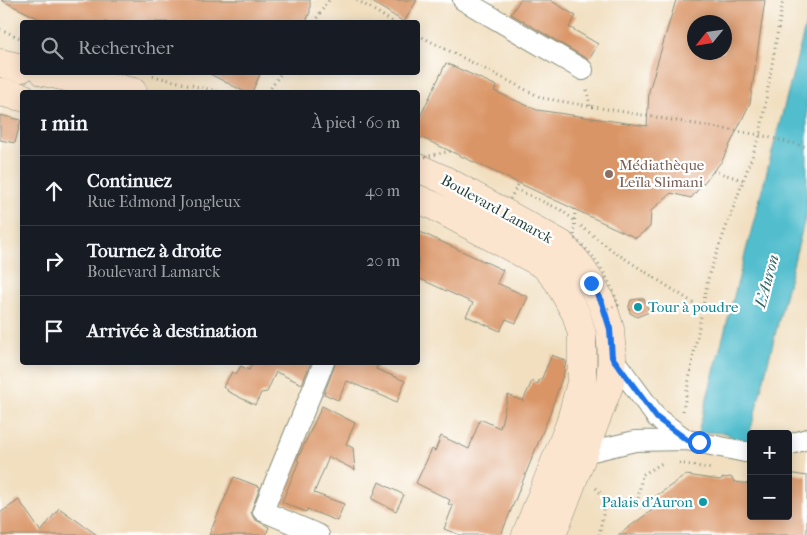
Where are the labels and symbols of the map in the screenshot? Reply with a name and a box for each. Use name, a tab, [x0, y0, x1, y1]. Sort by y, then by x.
north arrow	[687, 15, 732, 60]
place label: Médiathèque Leïla Slimani	[619, 156, 705, 191]
marker: Médiathèque Leïla Slimani	[603, 168, 615, 180]
street label: Boulevard Lamarck	[438, 171, 556, 247]
water label: L'Auron	[750, 252, 783, 311]
route end	[580, 272, 603, 295]
place label: Tour à poudre	[648, 298, 739, 316]
marker: Tour à poudre	[632, 301, 644, 313]
route start	[688, 431, 711, 454]
place label: Palais d'Auron	[602, 493, 693, 511]
marker: Palais d'Auron	[697, 496, 709, 508]

